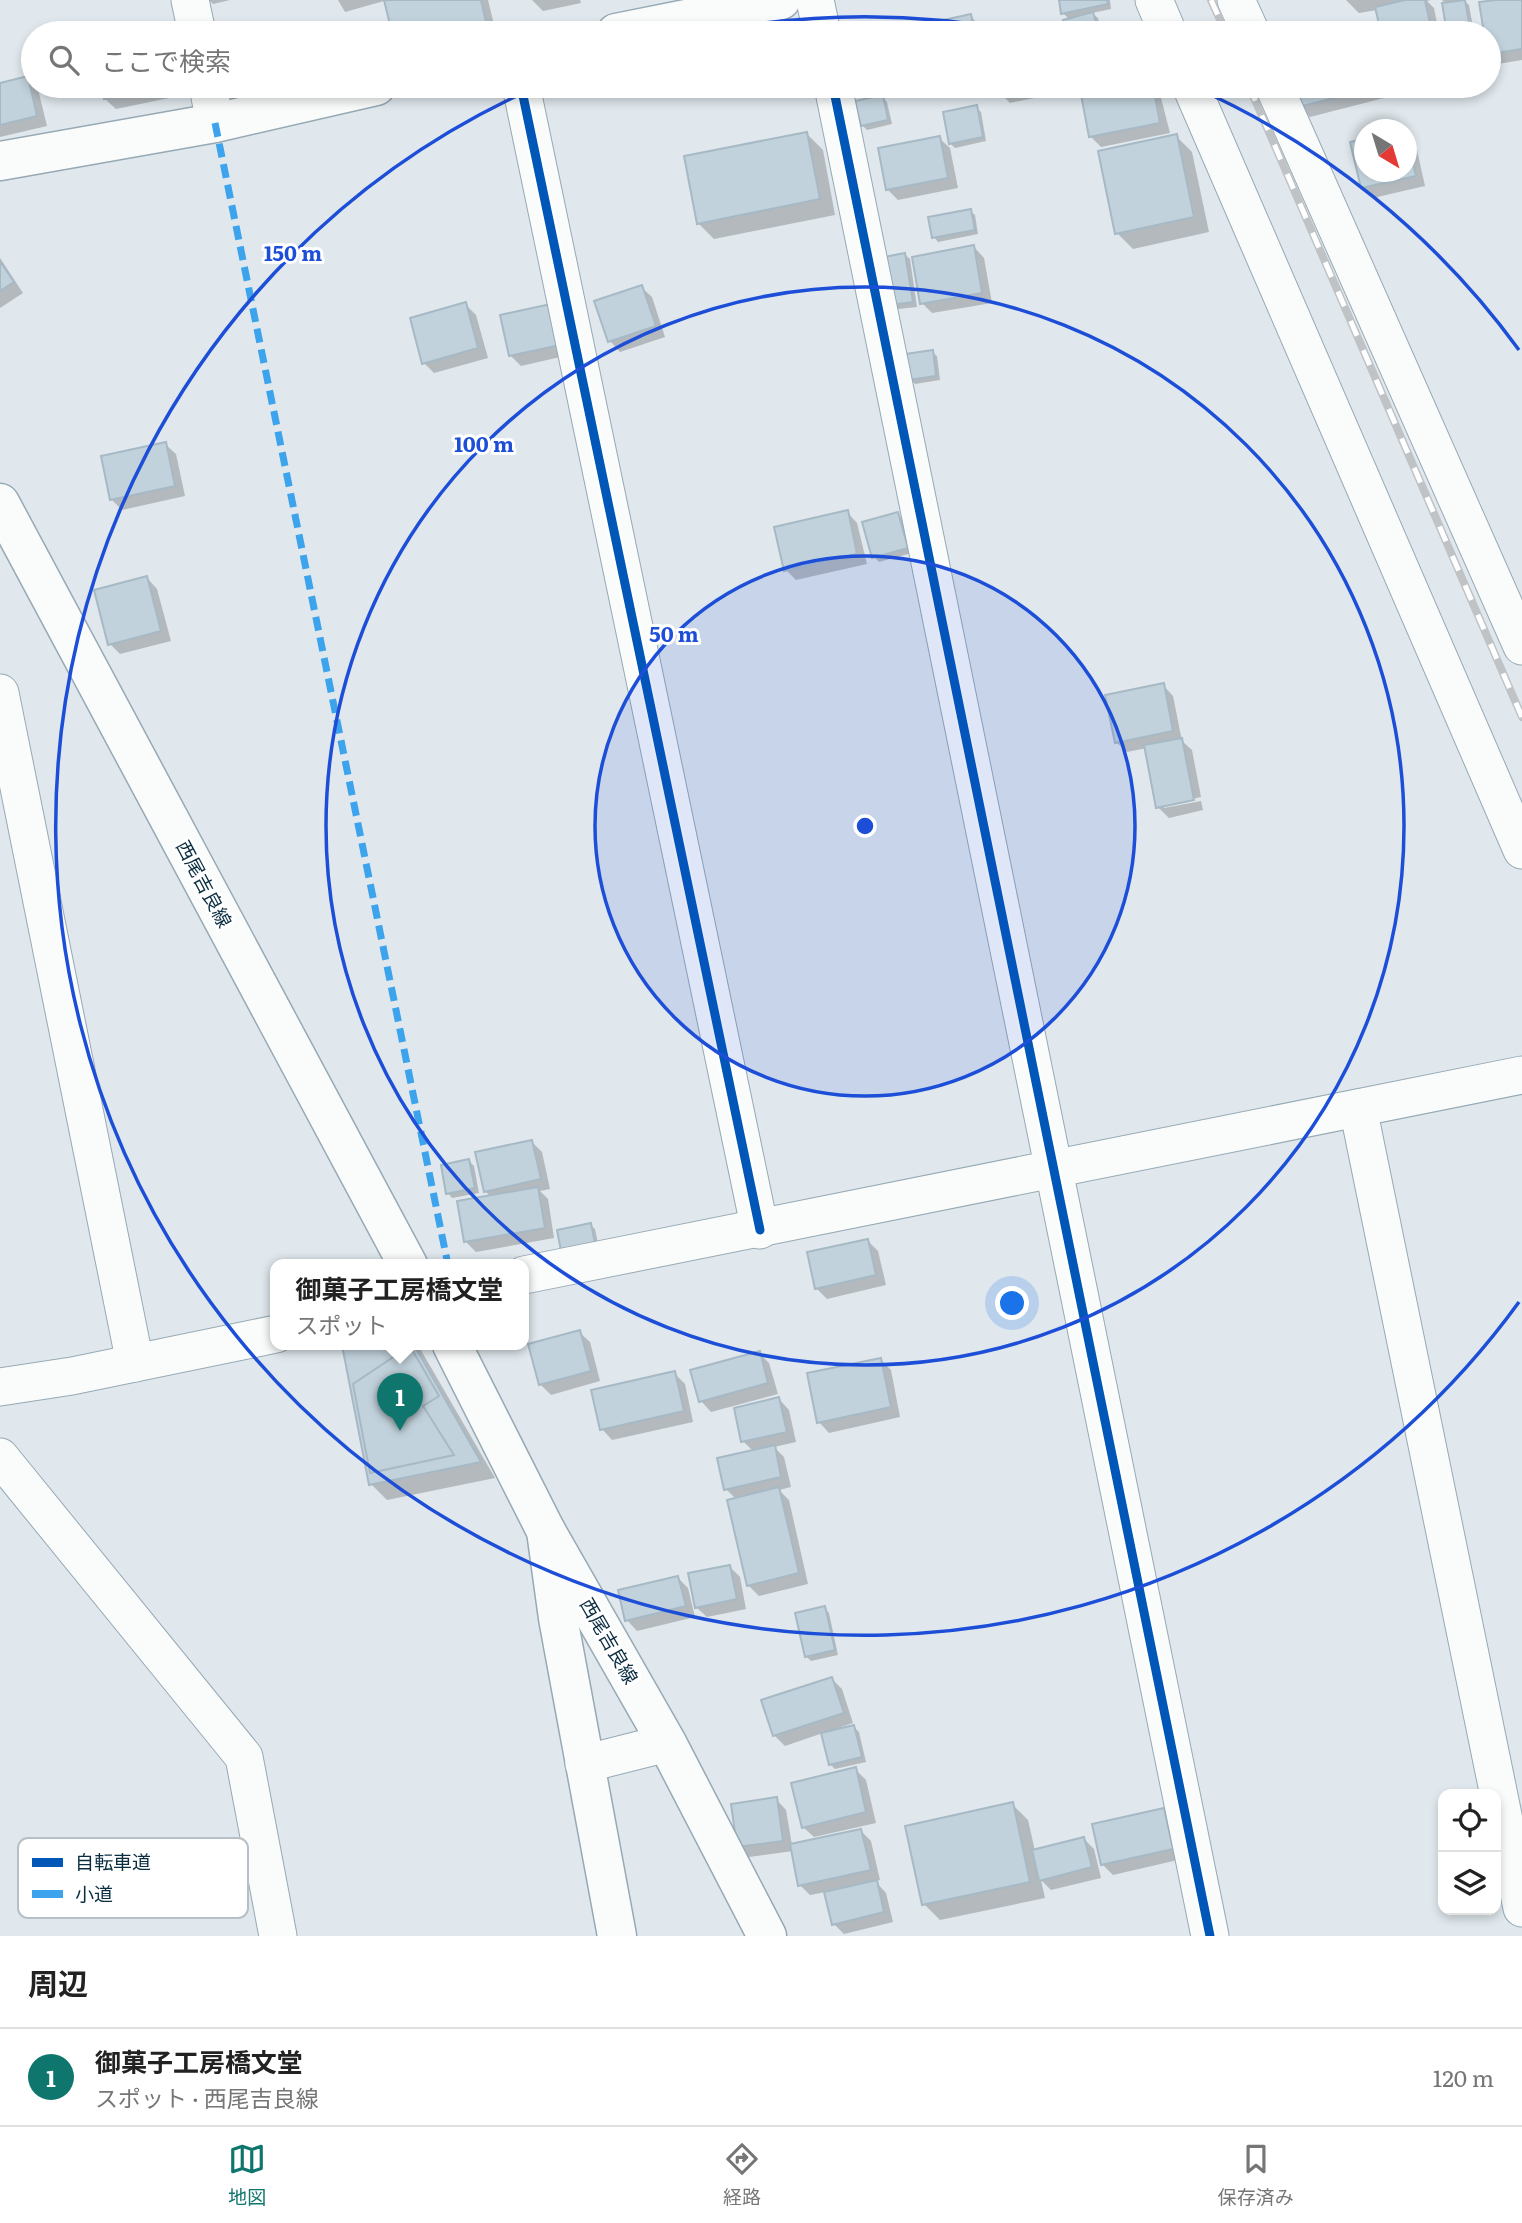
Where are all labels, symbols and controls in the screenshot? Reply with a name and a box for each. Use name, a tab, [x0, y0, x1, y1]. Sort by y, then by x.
search box	[21, 21, 1501, 98]
text: ここで検索	[101, 40, 231, 79]
icon: search	[45, 41, 83, 79]
north arrow	[1354, 119, 1417, 182]
text: 150 m	[264, 236, 322, 267]
text: 100 m	[454, 427, 514, 458]
text: 50 m	[649, 617, 699, 648]
centre of rings	[853, 814, 877, 838]
street label: 西尾吉良線	[170, 835, 240, 932]
popup	[270, 1259, 529, 1350]
text: 御菓子工房橋文堂	[295, 1268, 504, 1307]
your location	[995, 1286, 1029, 1320]
text: スポット	[295, 1307, 387, 1341]
pin: 1	[377, 1373, 423, 1431]
street label: 西尾吉良線	[574, 1592, 646, 1689]
map controls	[1438, 1789, 1501, 1915]
button: locate	[1438, 1789, 1501, 1852]
legend	[18, 1838, 248, 1918]
text: 自転車道	[75, 1847, 151, 1875]
button: layers	[1438, 1852, 1501, 1915]
text: 小道	[75, 1879, 113, 1907]
text: 周辺	[28, 1960, 88, 2004]
text: 御菓子工房橋文堂	[95, 2041, 303, 2080]
text: 1	[46, 2060, 56, 2094]
text: 120 m	[1433, 2060, 1494, 2094]
text: スポット · 西尾吉良線	[95, 2080, 319, 2114]
tab: 地図	[228, 2140, 266, 2210]
tab: 経路	[723, 2140, 761, 2210]
tab: 保存済み	[1218, 2140, 1294, 2210]

